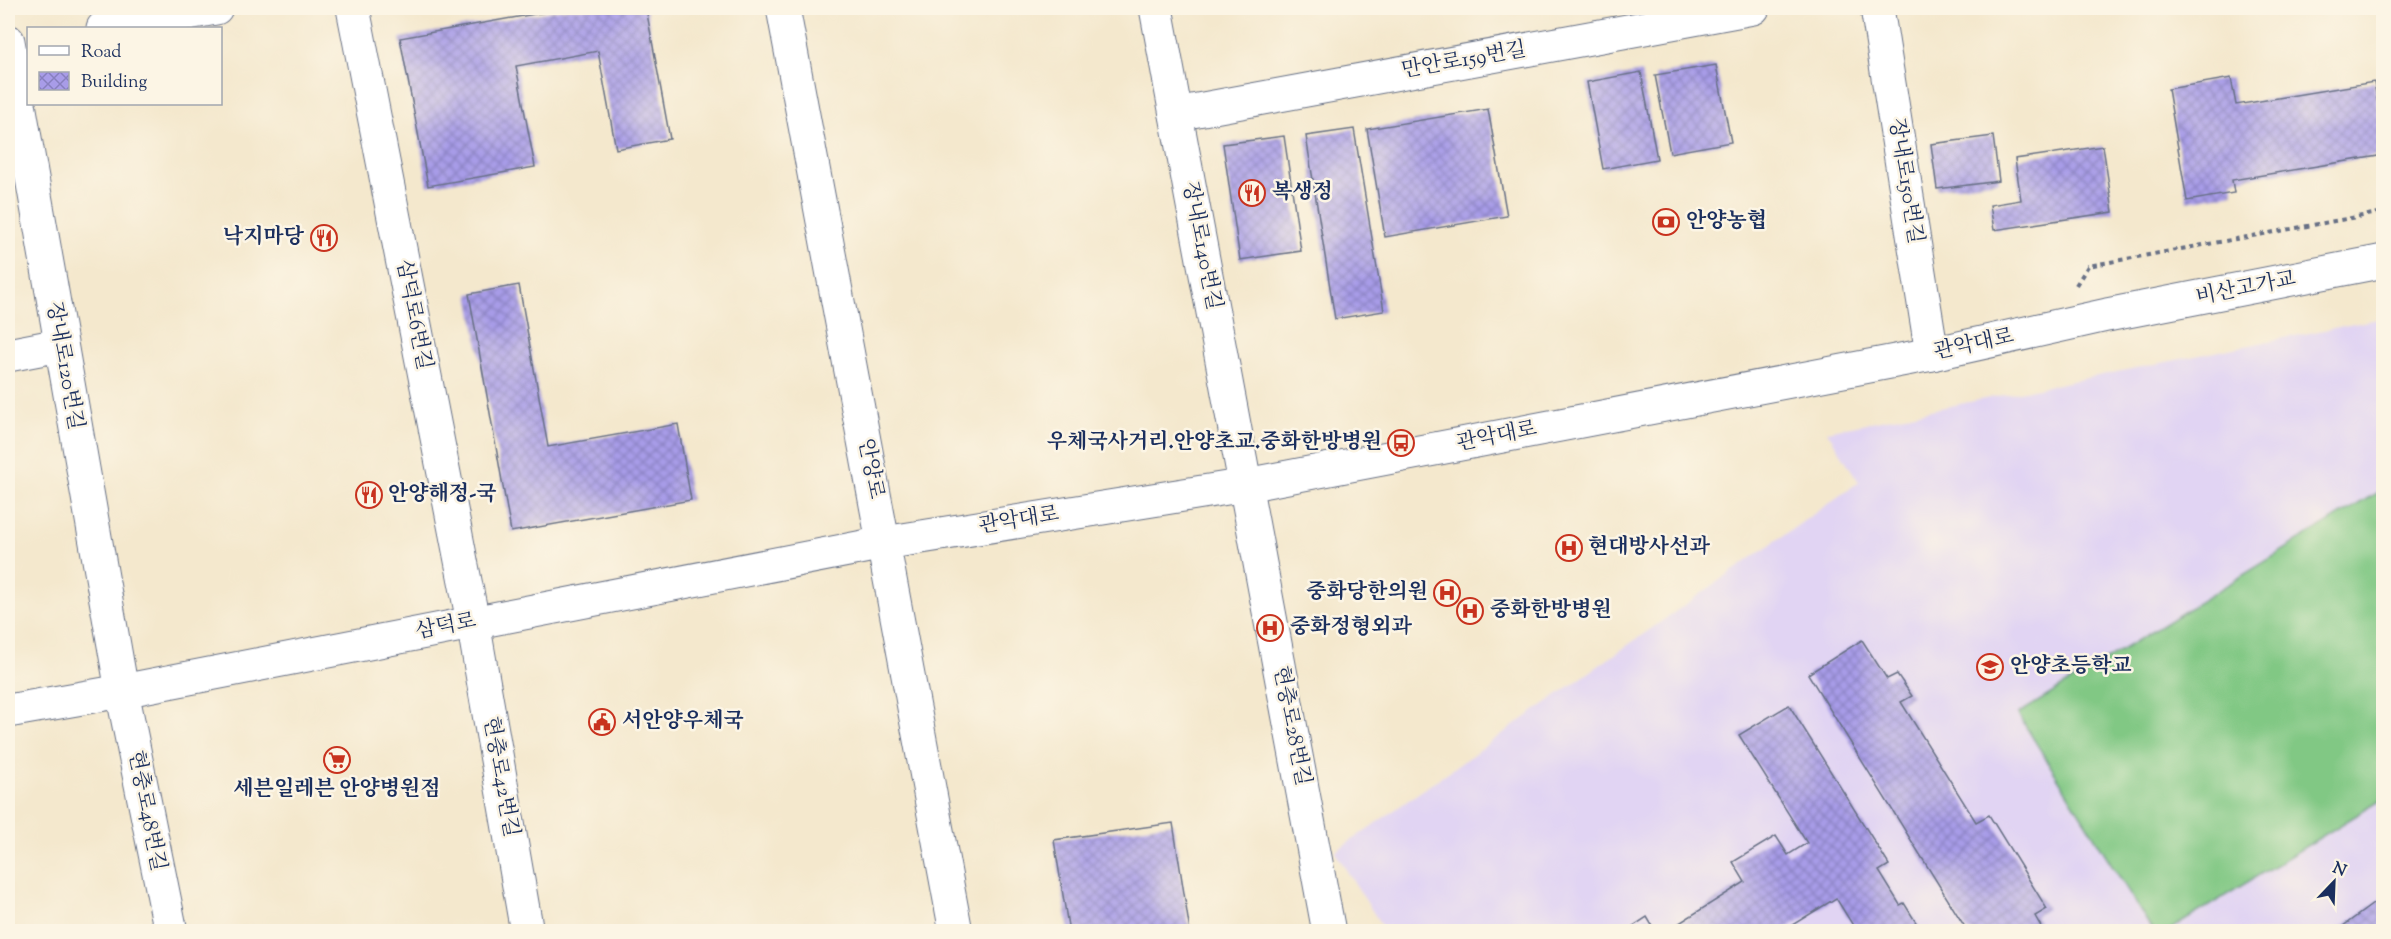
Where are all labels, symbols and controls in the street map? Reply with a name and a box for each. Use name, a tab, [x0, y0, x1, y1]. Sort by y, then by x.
legend	[27, 27, 222, 105]
street label: 만안로159번길	[1399, 35, 1529, 87]
text: Road	[81, 40, 121, 66]
text: Building	[81, 70, 147, 96]
street label: 장내로150번길	[1880, 116, 1930, 246]
restaurant icon: 복생정	[1237, 178, 1267, 208]
place label: 복생정	[1272, 178, 1333, 208]
street label: 장내로140번길	[1174, 179, 1228, 313]
bank icon: 안양농협	[1651, 207, 1681, 237]
place label: 안양농협	[1686, 207, 1767, 237]
place label: 낙지마당	[223, 223, 305, 253]
restaurant icon: 낙지마당	[309, 223, 339, 253]
street label: 삼덕로6번길	[388, 257, 438, 373]
street label: 비산고가교	[2193, 265, 2299, 313]
street label: 장내로120번길	[38, 300, 90, 432]
street label: 관악대로	[1931, 322, 2017, 368]
street label: 관악대로	[1454, 415, 1540, 459]
place label: 우체국사거리.안양초교.중화한방병원	[1047, 428, 1382, 458]
bus stop icon: 우체국사거리.안양초교.중화한방병원	[1386, 428, 1416, 458]
street label: 안양로	[849, 436, 891, 502]
restaurant icon: 안양해정-국	[354, 480, 384, 510]
place label: 안양해정-국	[388, 480, 497, 510]
street label: 관악대로	[977, 500, 1061, 542]
hospital icon: 현대방사선과	[1554, 533, 1584, 563]
place label: 현대방사선과	[1588, 533, 1710, 563]
place label: 중화당한의원	[1306, 578, 1428, 608]
hospital icon: 중화당한의원	[1432, 578, 1462, 608]
hospital icon: 중화한방병원	[1455, 596, 1485, 626]
place label: 중화한방병원	[1490, 596, 1612, 626]
street label: 삼덕로	[413, 606, 479, 648]
hospital icon: 중화정형외과	[1255, 613, 1285, 643]
place label: 중화정형외과	[1290, 613, 1412, 643]
school or university icon: 안양초등학교	[1975, 652, 2005, 682]
place label: 안양초등학교	[2010, 652, 2132, 682]
street label: 현충로28번길	[1265, 663, 1317, 789]
public building icon: 서안양우체국	[587, 707, 617, 737]
place label: 서안양우체국	[622, 707, 744, 737]
street label: 현충로42번길	[475, 714, 525, 840]
supermarket icon: 세븐일레븐 안양병원점	[322, 745, 352, 775]
street label: 현충로48번길	[120, 748, 172, 874]
place label: 세븐일레븐 안양병원점	[233, 775, 441, 805]
north arrow	[2304, 852, 2364, 912]
text: N	[2329, 857, 2349, 884]

